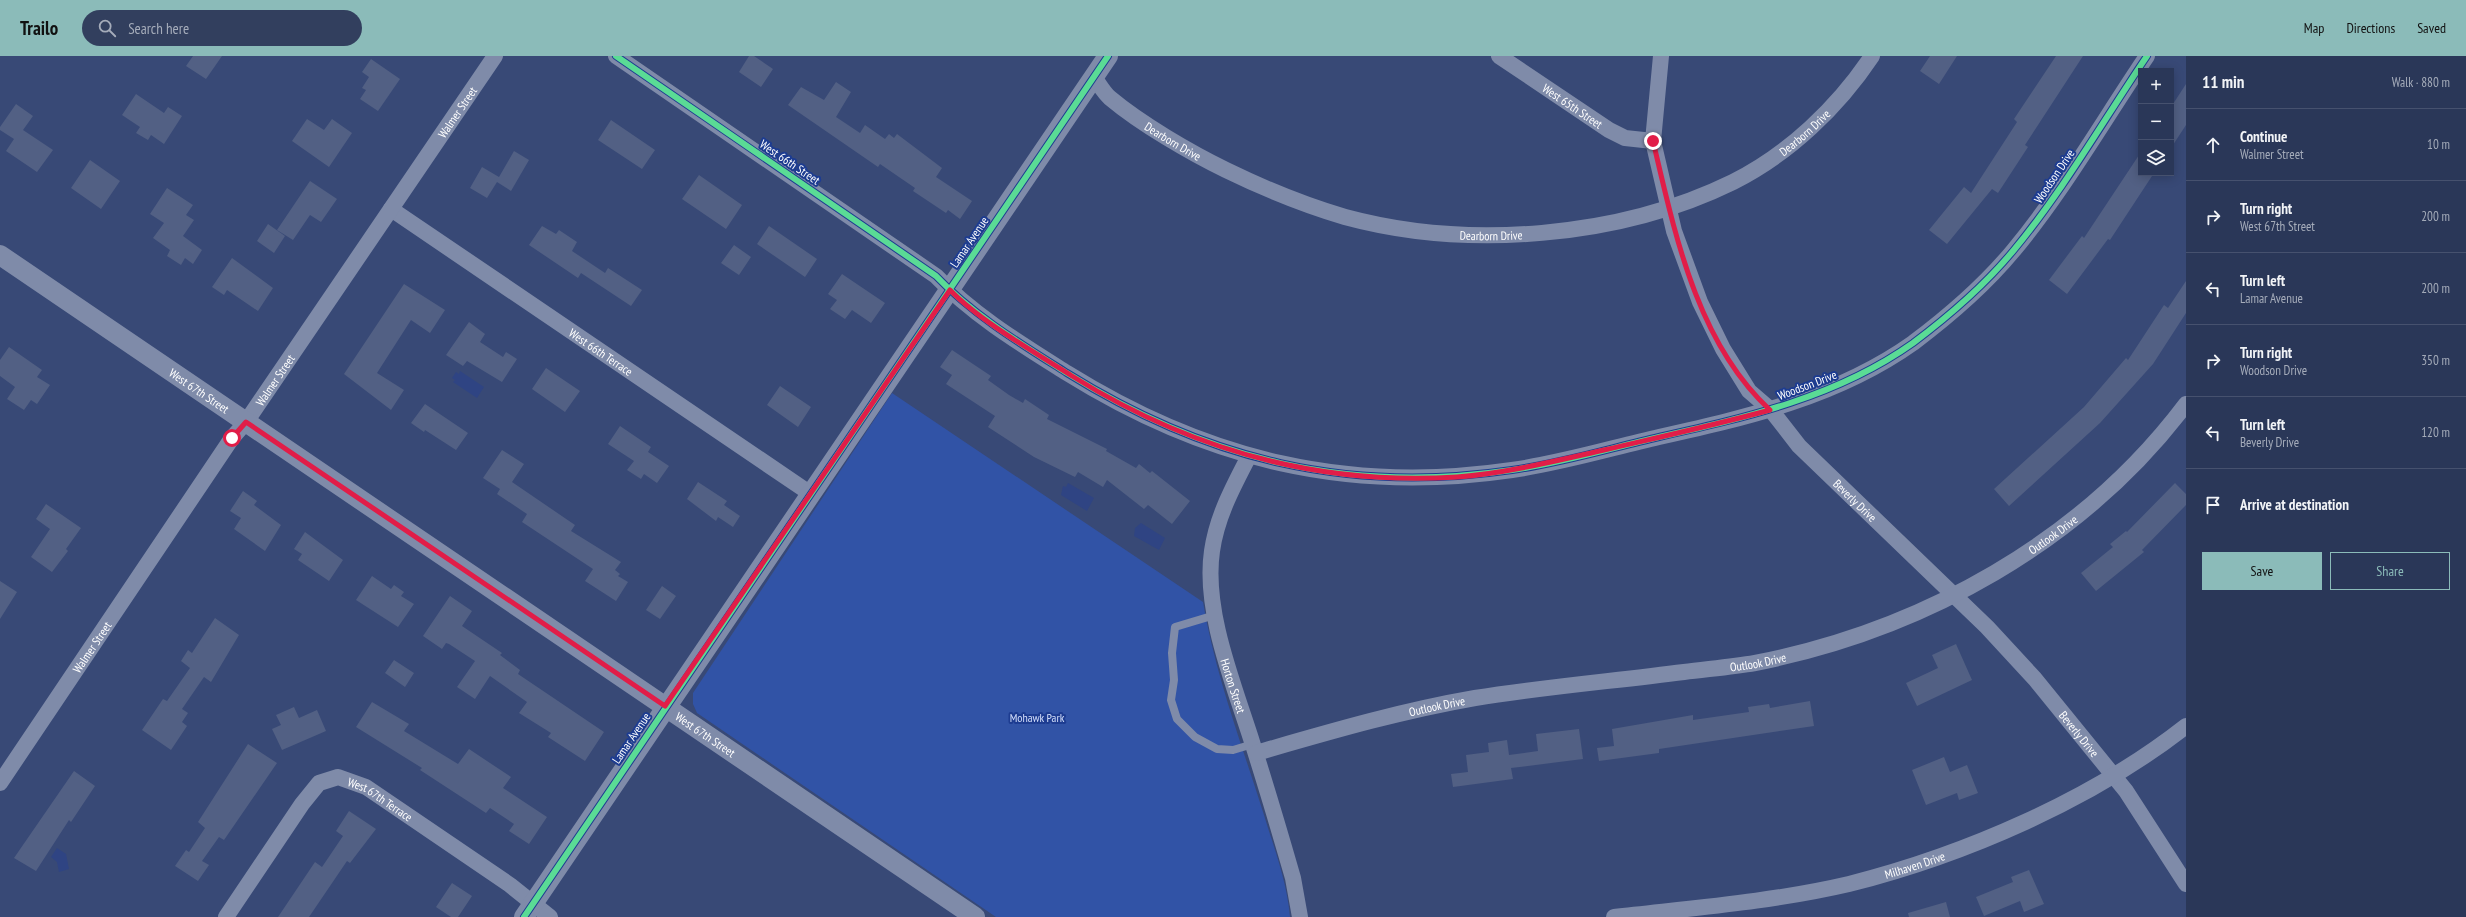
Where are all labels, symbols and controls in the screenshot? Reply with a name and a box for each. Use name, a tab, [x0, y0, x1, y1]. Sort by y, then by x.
search box	[82, 10, 362, 46]
text: Trailo	[20, 16, 58, 40]
icon: search	[96, 17, 118, 39]
text: Search here	[128, 19, 189, 38]
text: Map	[2304, 19, 2324, 37]
text: Directions	[2346, 19, 2395, 37]
text: Saved	[2417, 19, 2446, 37]
map controls	[2138, 68, 2174, 176]
button: +	[2138, 68, 2174, 104]
text: 11 min	[2202, 71, 2244, 93]
text: Walk · 880 m	[2392, 74, 2450, 91]
street label: West 65th Street	[1540, 80, 1606, 132]
street label: Walmer Street	[434, 83, 480, 140]
button: −	[2138, 104, 2174, 140]
street label: Dearborn Drive	[1776, 106, 1833, 159]
street label: Dearborn Drive	[1142, 118, 1204, 163]
text: Continue	[2240, 127, 2287, 146]
route end	[1644, 132, 1662, 150]
icon: ahead	[2202, 134, 2224, 156]
street label: West 66th Street	[757, 136, 823, 188]
text: 10 m	[2427, 136, 2450, 153]
button: layers	[2138, 140, 2174, 176]
street label: Woodson Drive	[2030, 146, 2078, 206]
text: Walmer Street	[2240, 146, 2304, 163]
text: Turn right	[2240, 199, 2292, 218]
icon: right	[2202, 206, 2224, 228]
text: 200 m	[2421, 208, 2450, 225]
street label: Lamar Avenue	[947, 214, 991, 270]
text: West 67th Street	[2240, 218, 2315, 235]
street label: Dearborn Drive	[1459, 227, 1523, 243]
text: Turn left	[2240, 271, 2285, 290]
icon: left	[2202, 278, 2224, 300]
text: 200 m	[2421, 280, 2450, 297]
text: Lamar Avenue	[2240, 290, 2303, 307]
street label: West 66th Terrace	[566, 325, 636, 379]
text: Turn right	[2240, 343, 2292, 362]
icon: right	[2202, 350, 2224, 372]
street label: Walmer Street	[252, 351, 298, 408]
text: 350 m	[2421, 352, 2450, 369]
text: Woodson Drive	[2240, 362, 2307, 379]
street label: West 67th Street	[167, 365, 233, 416]
street label: Woodson Drive	[1775, 367, 1839, 403]
text: Turn left	[2240, 415, 2285, 434]
icon: left	[2202, 422, 2224, 444]
text: 120 m	[2421, 424, 2450, 441]
route start	[223, 429, 241, 447]
text: Beverly Drive	[2240, 434, 2299, 451]
street label: Beverly Drive	[1830, 476, 1880, 525]
icon: arrive	[2202, 494, 2224, 516]
text: Arrive at destination	[2240, 495, 2349, 514]
street label: Outlook Drive	[2025, 511, 2080, 557]
button: Save	[2202, 552, 2322, 590]
button: Share	[2330, 552, 2450, 590]
street label: Walmer Street	[69, 618, 115, 675]
street label: Outlook Drive	[1729, 649, 1787, 674]
street label: Horton Street	[1218, 657, 1250, 716]
street label: Outlook Drive	[1407, 692, 1466, 719]
street label: West 67th Street	[673, 708, 739, 760]
street label: Beverly Drive	[2056, 708, 2103, 760]
street label: Lamar Avenue	[609, 710, 653, 766]
park label: Mohawk Park	[1010, 710, 1065, 725]
street label: West 67th Terrace	[346, 774, 416, 824]
street label: Milhaven Drive	[1883, 848, 1947, 881]

